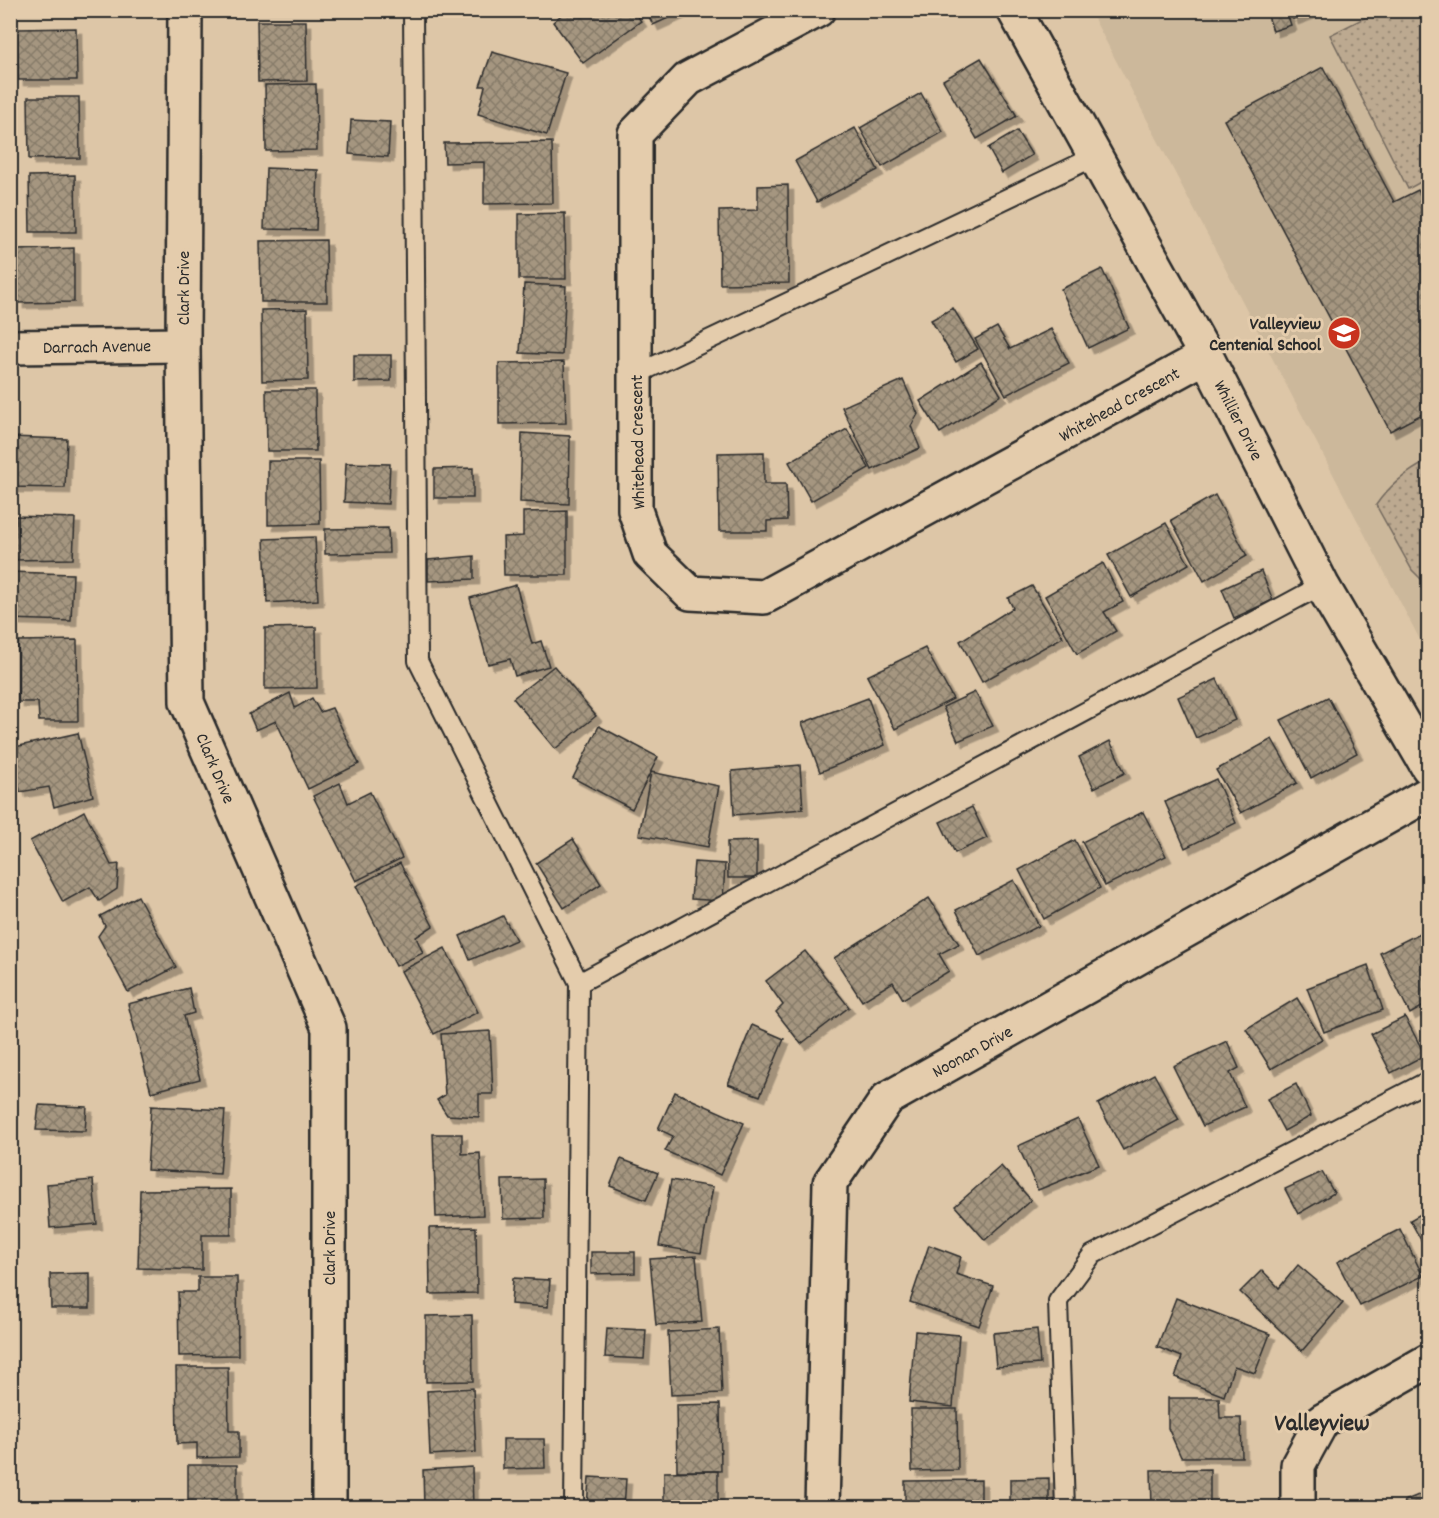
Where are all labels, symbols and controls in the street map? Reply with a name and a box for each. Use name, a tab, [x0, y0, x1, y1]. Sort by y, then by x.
street label: Clark Drive	[173, 251, 198, 325]
place label: Valleyview Centenial School	[1209, 313, 1322, 359]
school or university icon: Valleyview Centenial School	[1326, 315, 1362, 351]
street label: Darrach Avenue	[43, 335, 152, 362]
street label: Whitehead Crescent	[1055, 362, 1186, 450]
street label: Whitehead Crescent	[626, 374, 653, 510]
street label: Whillier Drive	[1206, 377, 1268, 466]
street label: Clark Drive	[188, 730, 240, 808]
street label: Noonan Drive	[928, 1021, 1018, 1086]
street label: Clark Drive	[319, 1211, 344, 1285]
district label: Valleyview	[1275, 1408, 1369, 1442]

